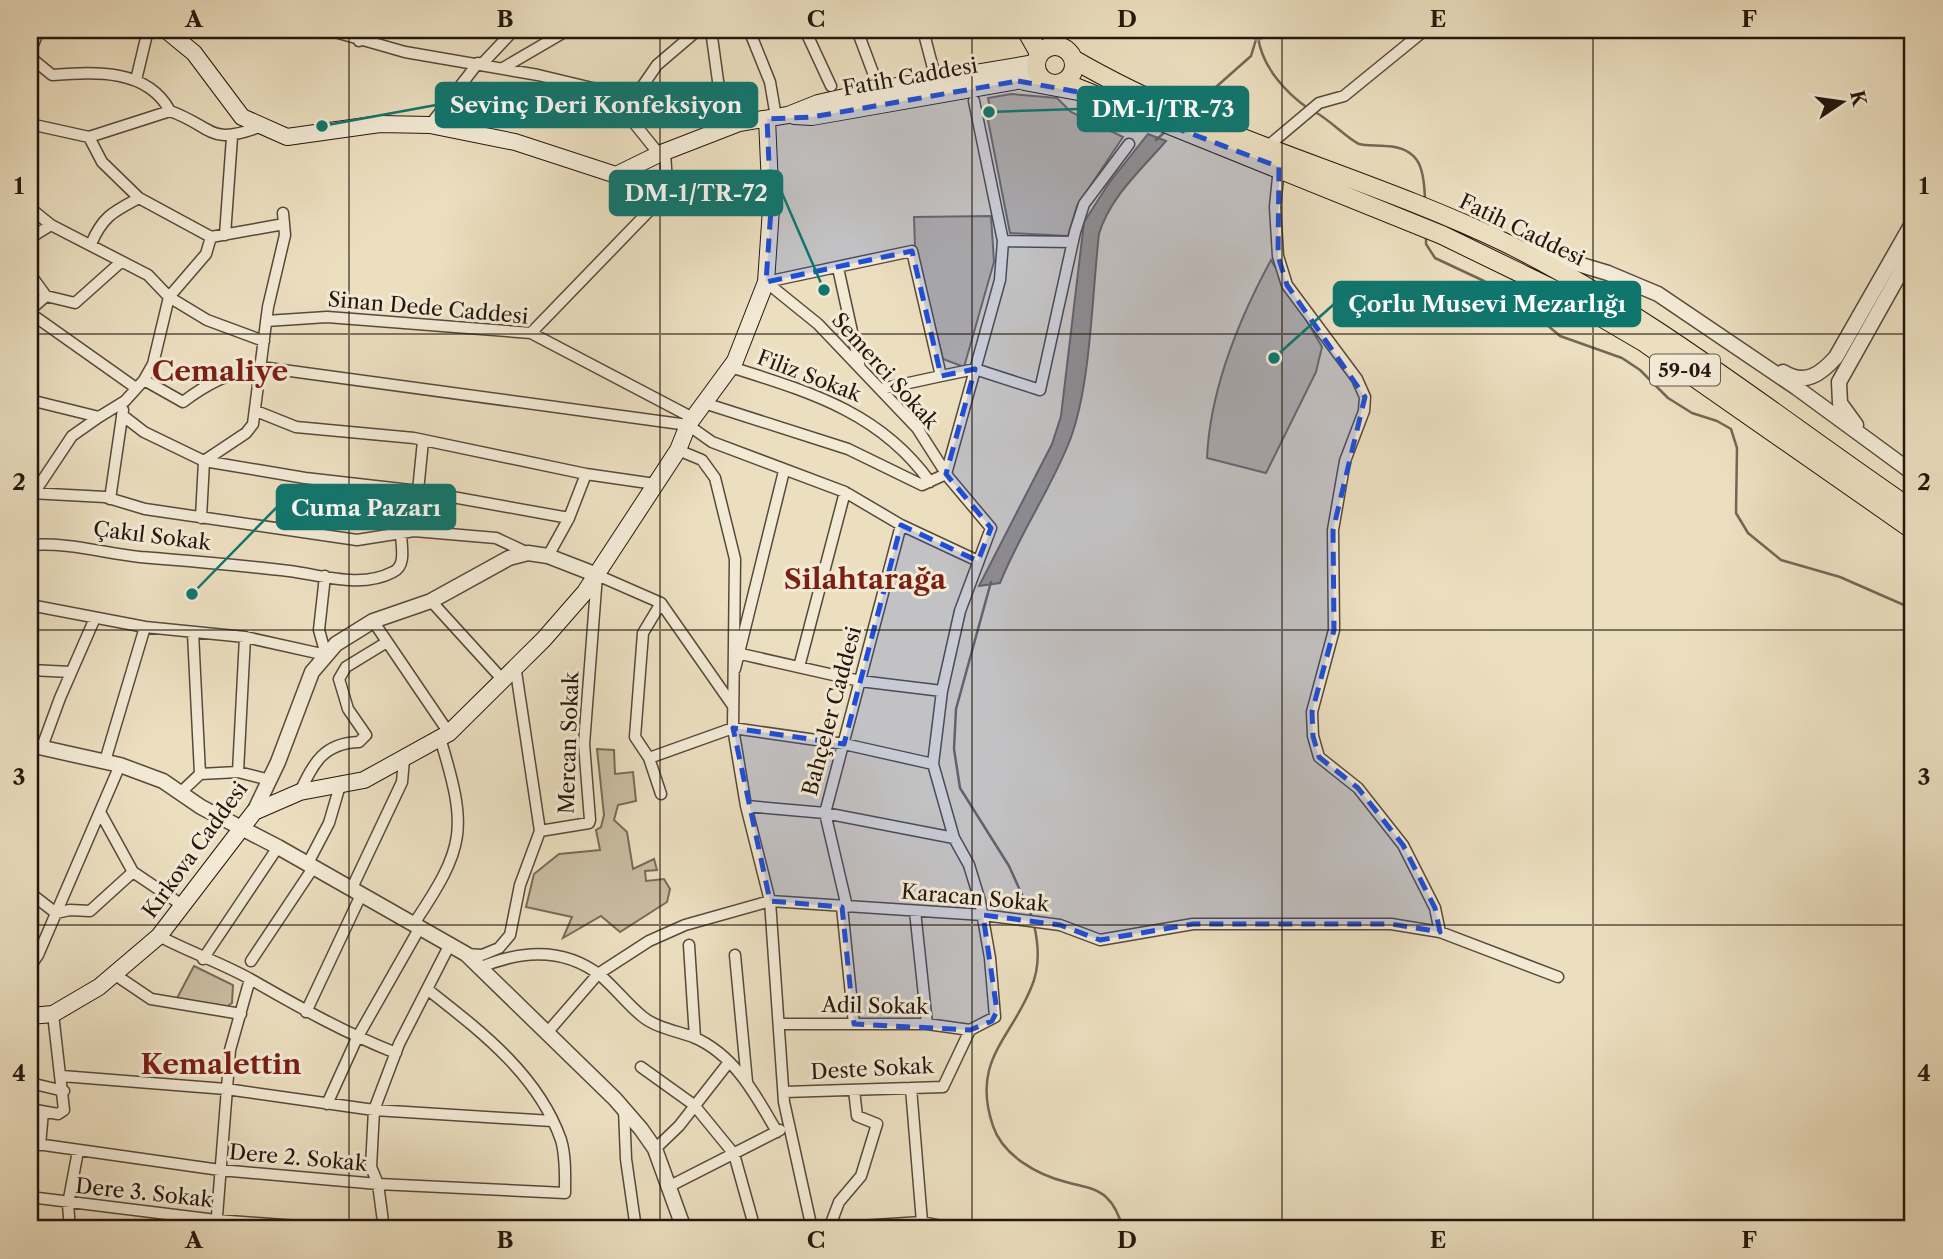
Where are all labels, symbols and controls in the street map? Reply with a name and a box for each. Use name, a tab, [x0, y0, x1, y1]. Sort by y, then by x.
text: A	[184, 5, 204, 33]
text: B	[496, 5, 514, 33]
text: C	[807, 5, 825, 33]
text: D	[1117, 5, 1137, 33]
text: E	[1430, 5, 1446, 33]
text: F	[1741, 5, 1757, 33]
street label: Fatih Caddesi	[840, 52, 979, 101]
north arrow	[1806, 66, 1876, 136]
callout: Sevinç Deri Konfeksiyon	[436, 83, 757, 127]
callout: DM-1/TR-73	[1078, 87, 1248, 131]
text: K	[1845, 88, 1871, 109]
text: Sevinç Deri Konfeksiyon	[450, 91, 743, 119]
text: DM-1/TR-73	[1092, 95, 1234, 123]
callout: DM-1/TR-72	[610, 171, 782, 215]
text: 1	[14, 172, 25, 200]
text: 1	[1919, 172, 1930, 200]
text: DM-1/TR-72	[624, 179, 768, 207]
street label: Fatih Caddesi	[1455, 188, 1589, 271]
callout: Çorlu Musevi Mezarlığı	[1334, 282, 1640, 326]
street label: Sinan Dede Caddesi	[327, 286, 529, 329]
text: Çorlu Musevi Mezarlığı	[1348, 290, 1626, 318]
street label: Semerci Sokak	[827, 307, 945, 435]
street label: Filiz Sokak	[754, 344, 866, 407]
district label: Cemaliye	[152, 354, 288, 388]
road number: 59-04	[1650, 354, 1720, 386]
text: 2	[12, 468, 26, 496]
text: 2	[1917, 468, 1931, 496]
callout: Cuma Pazarı	[277, 485, 455, 529]
text: Cuma Pazarı	[291, 494, 441, 522]
street label: Çakıl Sokak	[92, 516, 213, 555]
district label: Silahtarağa	[784, 562, 947, 596]
street label: Bahçeler Caddesi	[797, 624, 866, 798]
street label: Mercan Sokak	[554, 671, 584, 815]
text: 3	[13, 763, 26, 791]
text: 3	[1918, 763, 1931, 791]
street label: Kırkova Caddesi	[137, 777, 252, 923]
street label: Karacan Sokak	[900, 879, 1051, 916]
street label: Adil Sokak	[820, 992, 929, 1019]
district label: Kemalettin	[141, 1047, 301, 1081]
street label: Deste Sokak	[810, 1053, 935, 1084]
text: 4	[12, 1059, 26, 1087]
text: 4	[1917, 1059, 1931, 1087]
street label: Dere 2. Sokak	[228, 1139, 369, 1176]
street label: Dere 3. Sokak	[74, 1173, 215, 1212]
text: A	[184, 1226, 204, 1254]
text: B	[496, 1226, 514, 1254]
text: C	[807, 1226, 825, 1254]
text: D	[1117, 1226, 1137, 1254]
text: E	[1430, 1226, 1446, 1254]
text: F	[1741, 1226, 1757, 1254]

